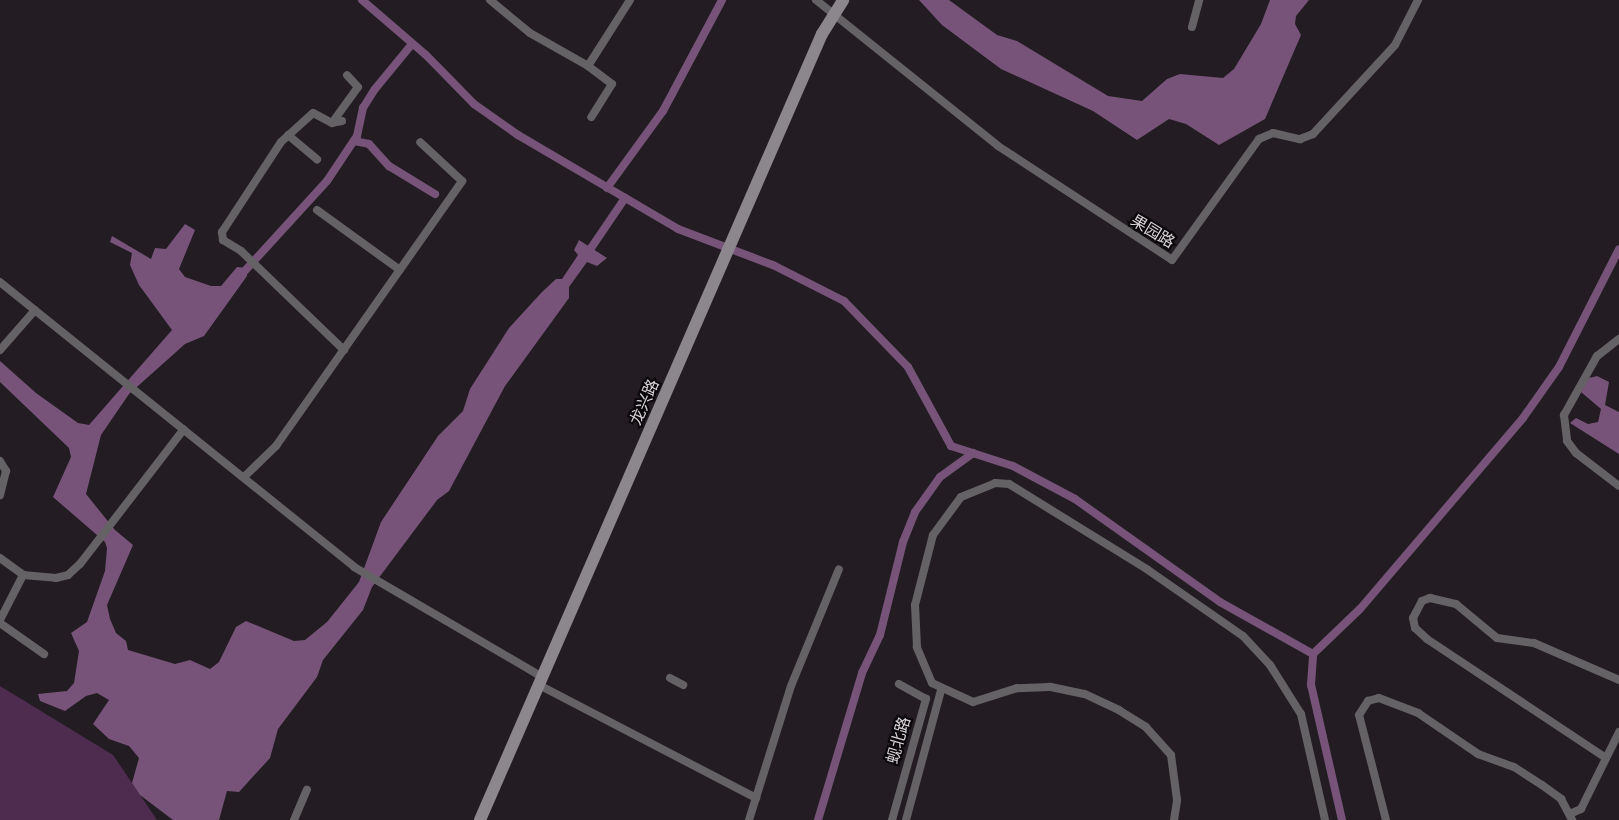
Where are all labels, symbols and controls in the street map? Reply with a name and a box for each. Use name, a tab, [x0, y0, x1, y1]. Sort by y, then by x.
street label: 果园路	[1127, 210, 1179, 252]
street label: 龙兴路	[625, 376, 663, 428]
street label: 蚬北路	[882, 714, 914, 766]

